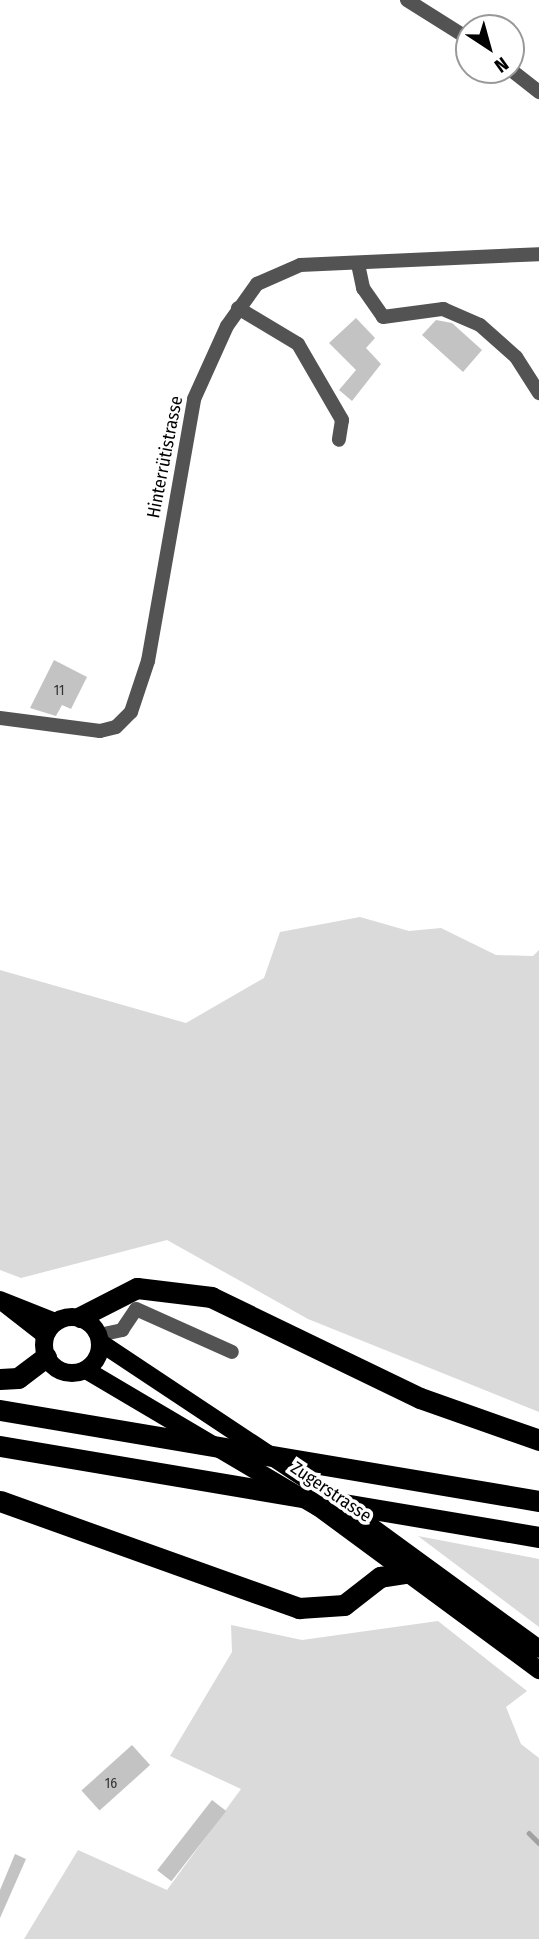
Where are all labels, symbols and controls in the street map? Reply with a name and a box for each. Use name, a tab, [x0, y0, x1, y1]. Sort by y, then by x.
north arrow	[455, 14, 525, 84]
text: N	[490, 52, 513, 77]
street label: Hinterrütistrasse	[143, 394, 187, 520]
house number: 11	[54, 683, 64, 699]
street label: Zugerstrasse	[287, 1457, 375, 1527]
house number: 16	[105, 1776, 117, 1792]

